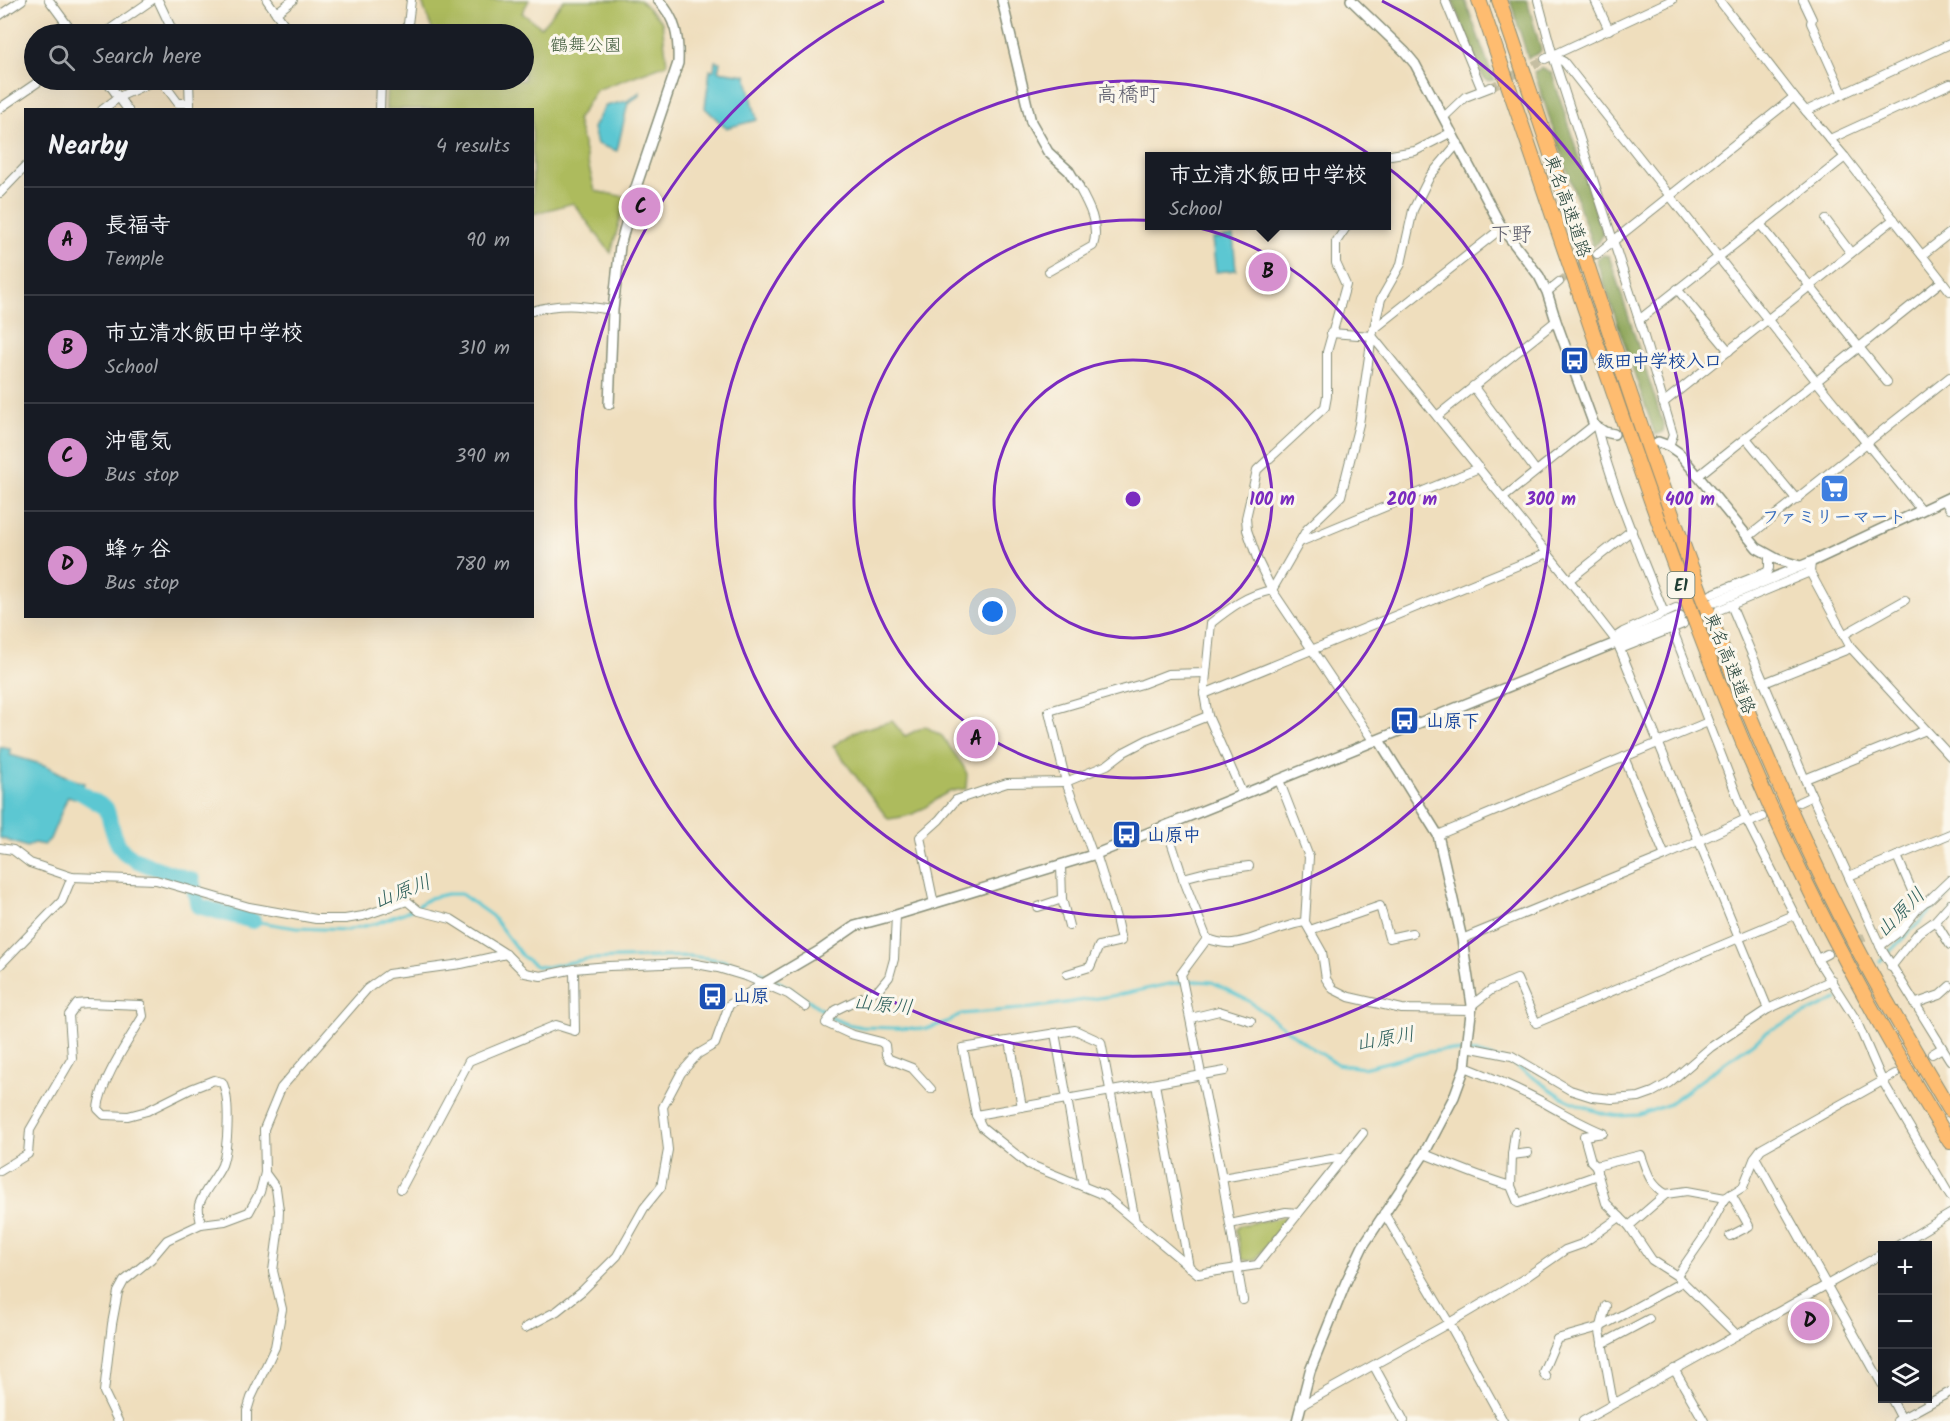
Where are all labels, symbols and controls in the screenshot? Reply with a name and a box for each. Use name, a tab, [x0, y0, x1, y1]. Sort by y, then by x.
search box	[24, 24, 534, 90]
park label: 鶴舞公園	[550, 32, 622, 61]
text: Search here	[93, 40, 201, 75]
icon: search	[45, 41, 78, 74]
district label: 高橋町	[1097, 79, 1160, 112]
text: Nearby	[48, 126, 128, 168]
text: 4 results	[436, 131, 510, 163]
street label: 東名高速道路	[1535, 151, 1598, 262]
popup	[1145, 152, 1391, 230]
text: 市立清水飯田中学校	[1169, 159, 1367, 194]
pin: C	[622, 184, 660, 230]
text: School	[1169, 194, 1222, 226]
text: 長福寺	[105, 209, 171, 244]
district label: 下野	[1490, 219, 1532, 252]
text: A	[61, 225, 74, 257]
text: 90 m	[466, 225, 510, 257]
text: Temple	[105, 244, 164, 276]
pin: B	[1248, 250, 1288, 294]
text: 市立清水飯田中学校	[105, 317, 303, 352]
text: B	[61, 333, 74, 365]
text: 310 m	[458, 333, 510, 365]
bus stop icon: 飯田中学校入口	[1559, 345, 1591, 377]
place label: 飯田中学校入口	[1596, 348, 1722, 377]
text: School	[105, 352, 158, 384]
text: 沖電気	[105, 425, 171, 460]
text: C	[61, 441, 74, 473]
text: 390 m	[455, 441, 510, 473]
text: Bus stop	[105, 460, 179, 492]
supermarket icon: ファミリーマート	[1818, 472, 1850, 504]
text: 100 m	[1249, 486, 1295, 515]
text: 200 m	[1387, 486, 1438, 515]
text: 300 m	[1525, 486, 1576, 515]
text: 400 m	[1665, 486, 1715, 515]
centre of rings	[1123, 489, 1143, 509]
place label: ファミリーマート	[1762, 504, 1906, 533]
text: 蜂ヶ谷	[105, 533, 171, 568]
text: D	[61, 549, 74, 581]
text: 780 m	[455, 549, 510, 581]
text: Bus stop	[105, 568, 179, 600]
road number: E1	[1668, 572, 1694, 598]
your location	[978, 597, 1007, 626]
street label: 東名高速道路	[1695, 608, 1762, 719]
bus stop icon: 山原下	[1389, 705, 1421, 737]
place label: 山原下	[1426, 708, 1480, 737]
pin: A	[956, 716, 996, 762]
bus stop icon: 山原中	[1110, 819, 1142, 851]
place label: 山原中	[1147, 822, 1201, 851]
water label: 山原川	[369, 867, 436, 919]
water label: 山原川	[1869, 881, 1934, 946]
bus stop icon: 山原	[696, 980, 728, 1012]
place label: 山原	[733, 983, 769, 1012]
water label: 山原川	[851, 987, 914, 1025]
water label: 山原川	[1353, 1019, 1418, 1061]
map controls	[1878, 1241, 1932, 1403]
button: +	[1878, 1241, 1932, 1295]
button: −	[1878, 1295, 1932, 1349]
pin: D	[1790, 1298, 1830, 1344]
button: layers	[1878, 1349, 1932, 1403]

